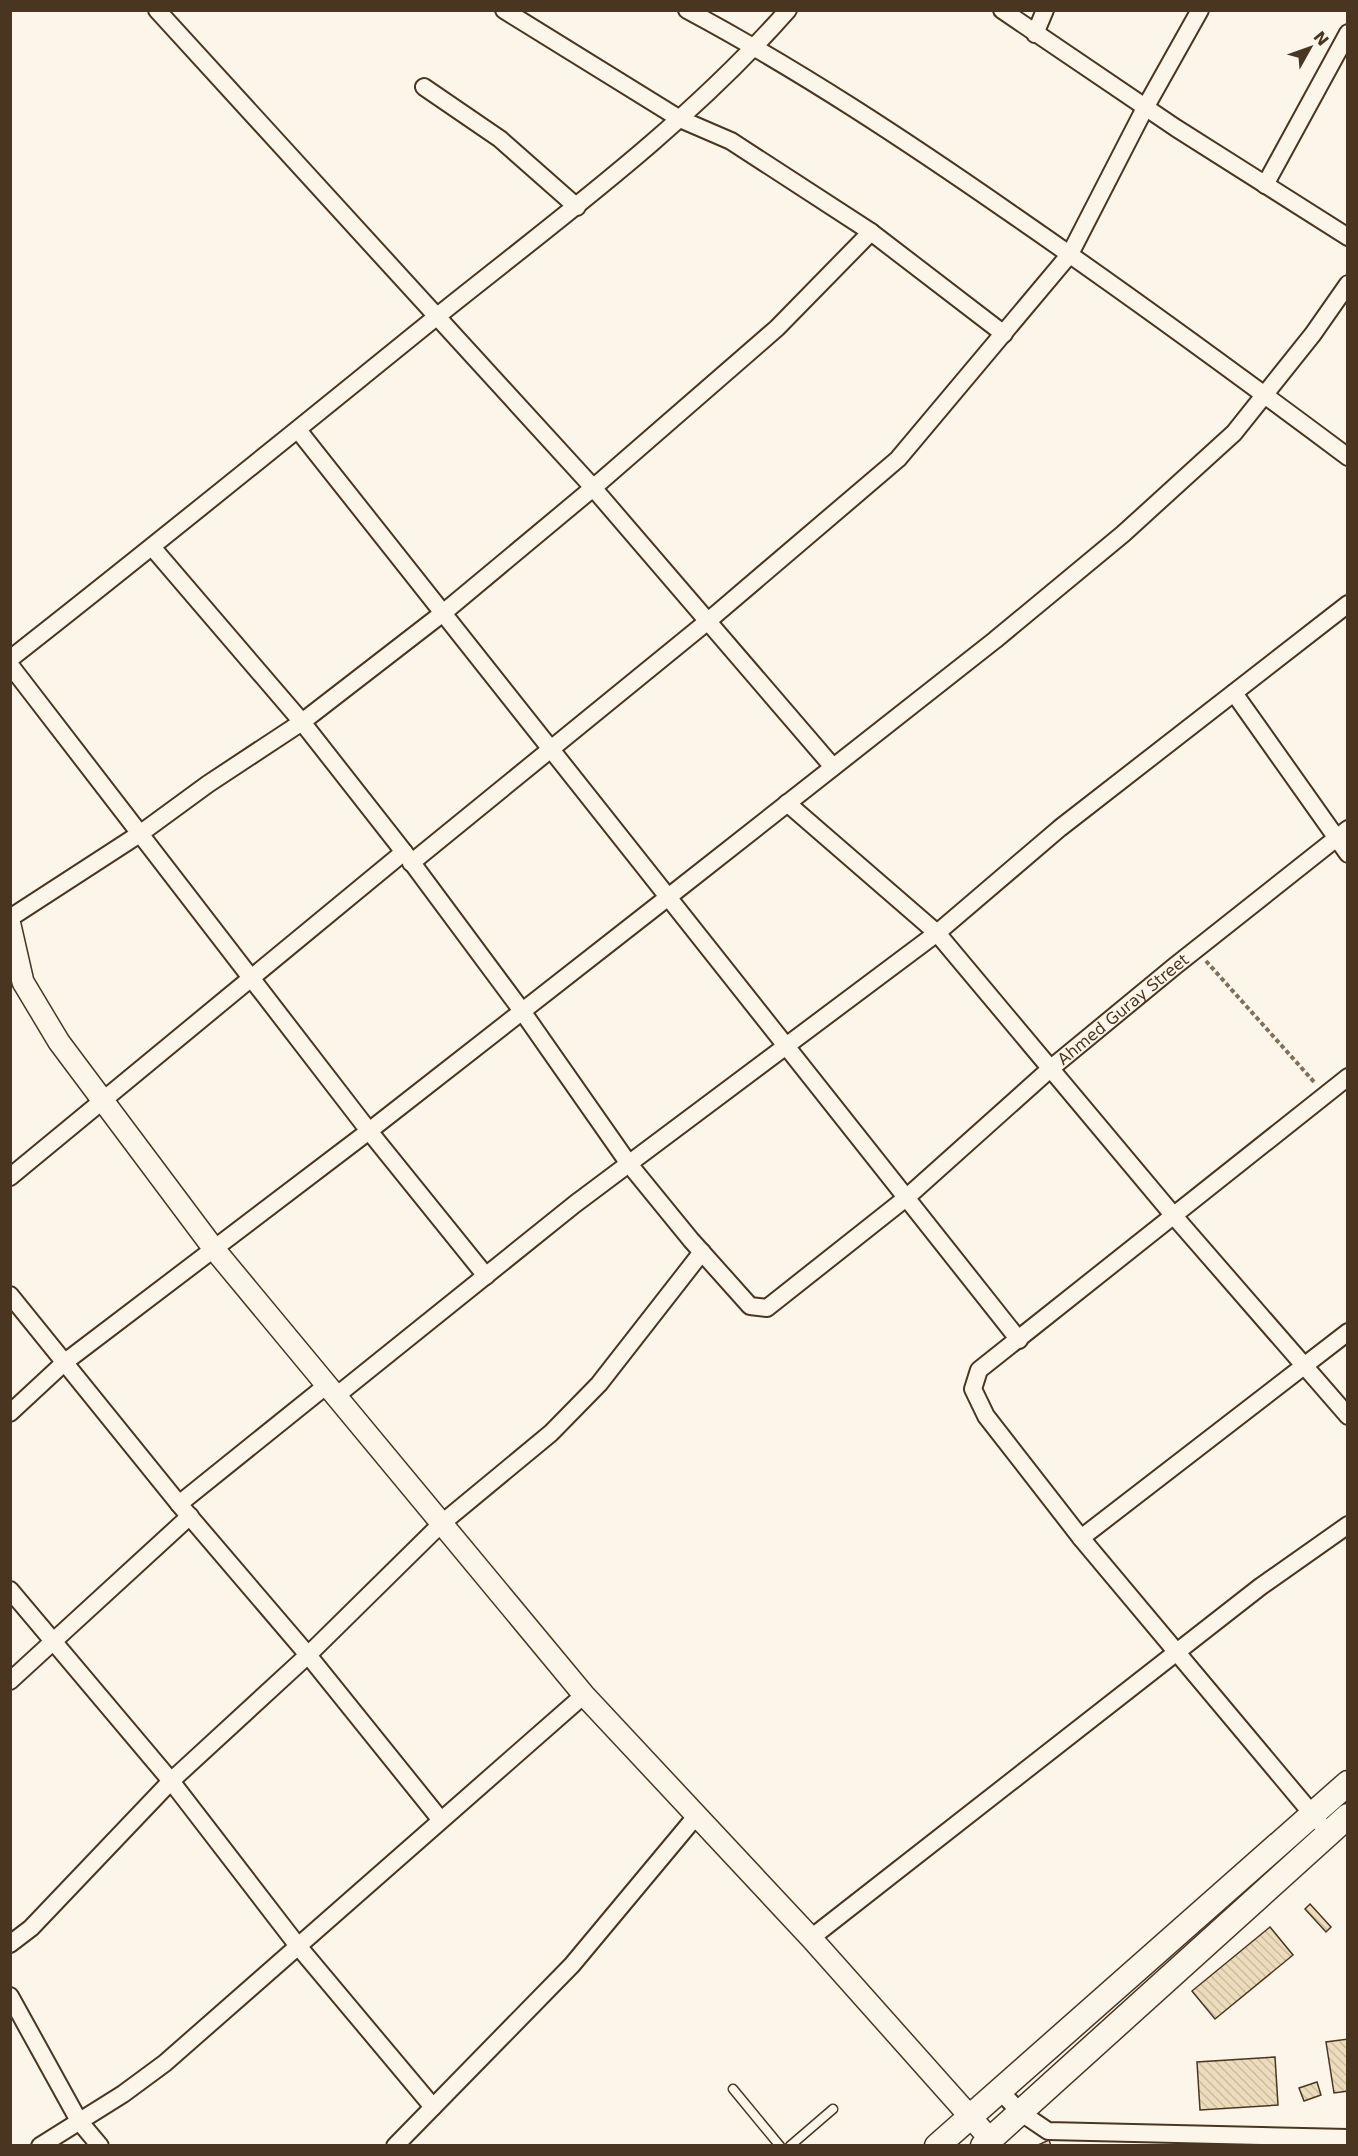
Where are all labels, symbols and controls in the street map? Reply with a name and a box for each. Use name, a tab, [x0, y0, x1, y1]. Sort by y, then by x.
north arrow	[1280, 18, 1340, 78]
text: N	[1310, 27, 1333, 50]
street label: Ahmed Guray Street	[1054, 950, 1192, 1069]

